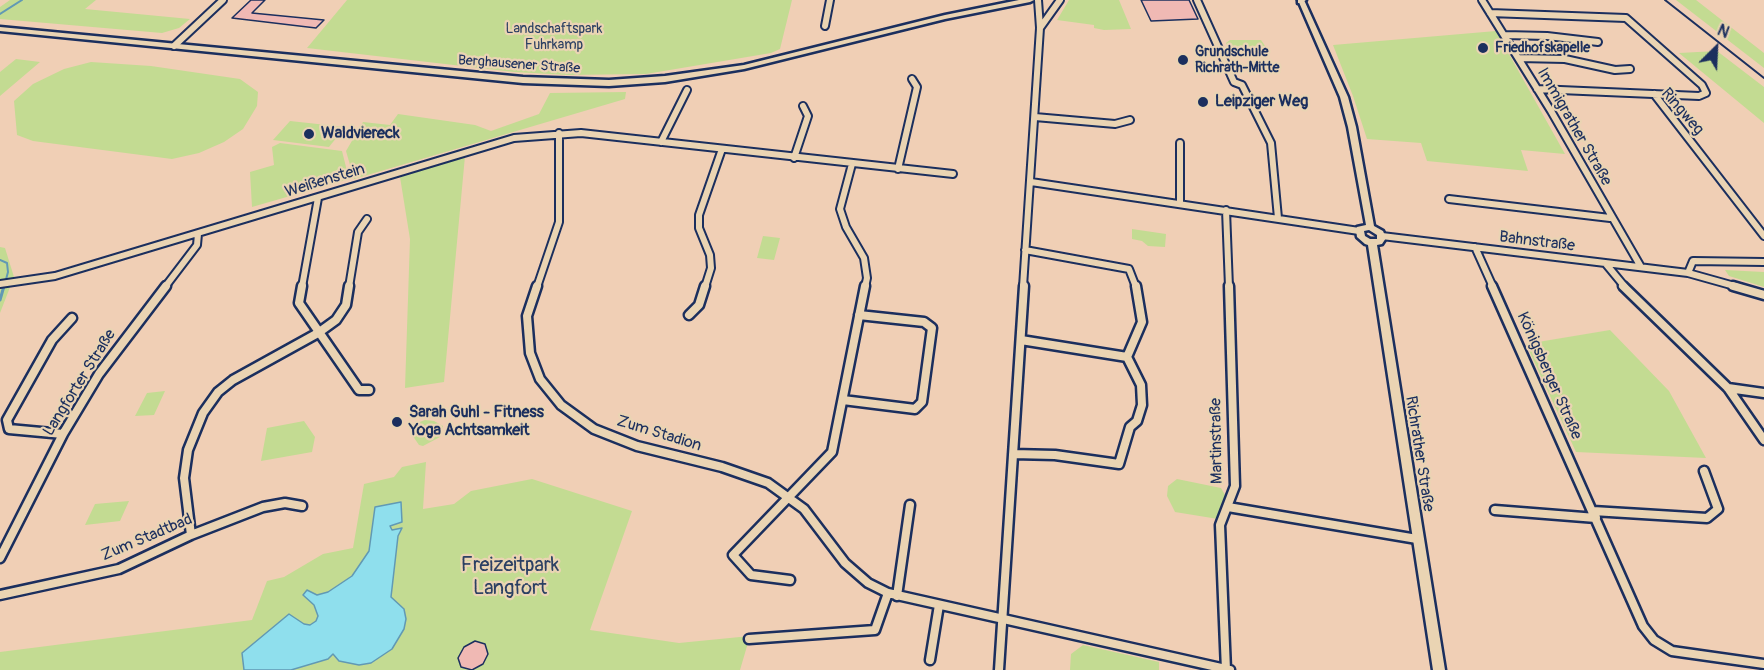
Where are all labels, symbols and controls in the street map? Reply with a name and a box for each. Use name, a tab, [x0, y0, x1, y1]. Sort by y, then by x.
north arrow	[1686, 18, 1746, 78]
text: N	[1714, 20, 1732, 43]
park label: Landschaftspark Fuhrkamp	[506, 21, 602, 54]
place label: Friedhofskapelle	[1495, 40, 1590, 56]
marker: Friedhofskapelle	[1476, 41, 1490, 55]
place label: Grundschule Richrath-Mitte	[1195, 44, 1279, 76]
street label: Berghausener Straße	[457, 52, 581, 78]
marker: Grundschule Richrath-Mitte	[1176, 53, 1190, 67]
street label: Immigrather Straße	[1532, 65, 1616, 189]
street label: Ringweg	[1656, 85, 1708, 139]
place label: Leipziger Weg	[1215, 92, 1308, 112]
marker: Leipziger Weg	[1196, 95, 1210, 109]
place label: Waldviereck	[321, 124, 400, 144]
marker: Waldviereck	[302, 127, 316, 141]
street label: Weißenstein	[283, 160, 367, 202]
street label: Bahnstraße	[1498, 228, 1576, 256]
street label: Königsberger Straße	[1512, 309, 1586, 443]
street label: Langforter Straße	[40, 326, 120, 440]
street label: Richrather Straße	[1400, 395, 1438, 513]
street label: Martinstraße	[1207, 398, 1227, 484]
place label: Sarah Guhl - Fitness Yoga Achtsamkeit	[409, 403, 544, 441]
street label: Zum Stadion	[614, 412, 704, 456]
marker: Sarah Guhl - Fitness Yoga Achtsamkeit	[390, 415, 404, 429]
street label: Zum Stadtbad	[99, 510, 195, 566]
park label: Freizeitpark Langfort	[461, 554, 559, 601]

